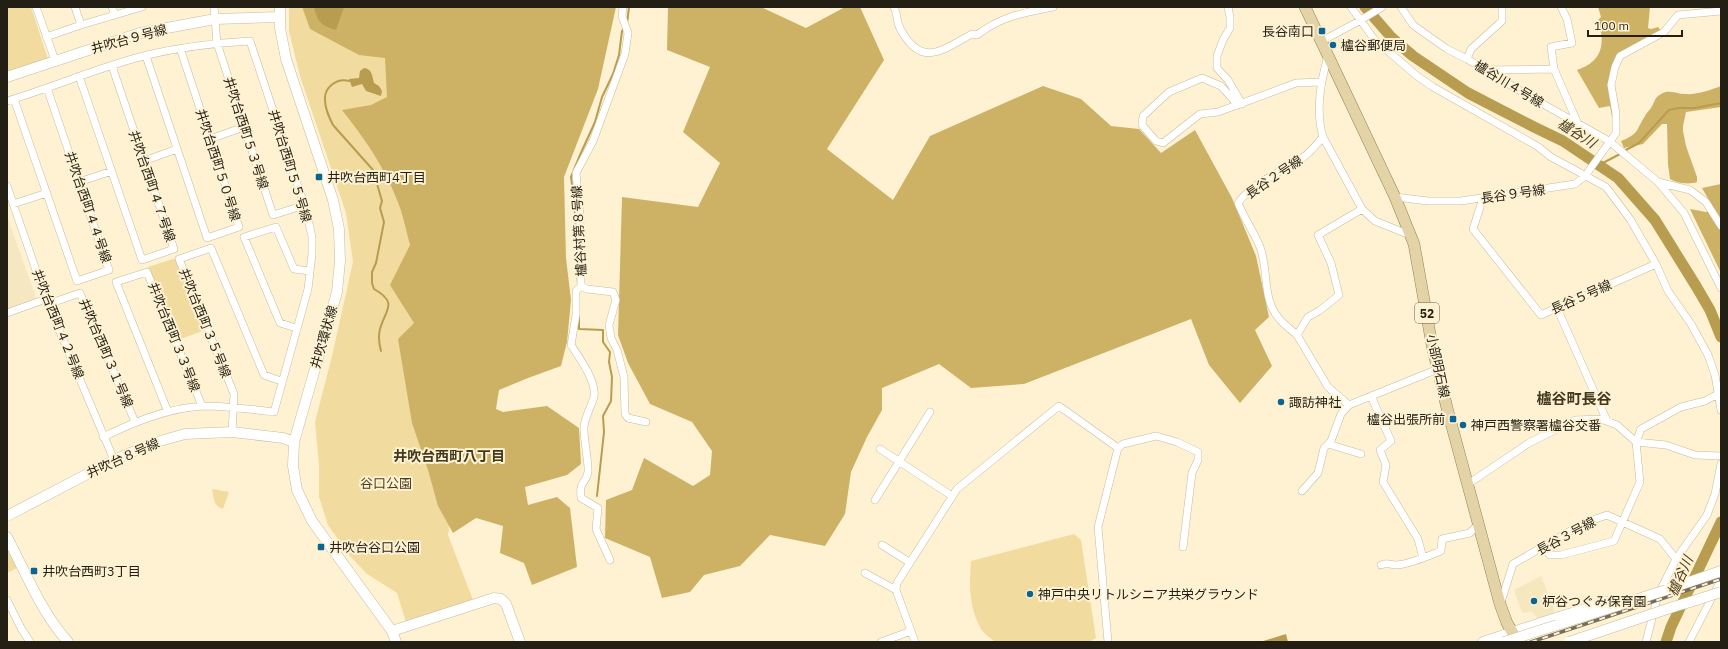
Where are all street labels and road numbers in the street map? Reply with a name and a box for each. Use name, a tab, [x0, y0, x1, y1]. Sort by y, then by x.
street label: 井吹台９号線	[89, 21, 169, 57]
street label: 櫨谷川４号線	[1471, 57, 1547, 111]
street label: 井吹台西町５３号線	[220, 75, 272, 191]
street label: 井吹台西町５０号線	[192, 107, 244, 223]
street label: 井吹台西町５５号線	[265, 108, 315, 224]
street label: 井吹台西町４７号線	[125, 128, 179, 244]
street label: 井吹台西町４４号線	[61, 149, 115, 265]
street label: 長谷２号線	[1242, 152, 1306, 202]
street label: 長谷９号線	[1480, 181, 1546, 207]
street label: 櫨谷村第８号線	[568, 185, 590, 277]
street label: 井吹台西町３５号線	[175, 266, 235, 380]
street label: 井吹台西町４２号線	[28, 267, 88, 381]
street label: 長谷５号線	[1548, 276, 1614, 318]
street label: 井吹台西町３３号線	[144, 280, 204, 394]
street label: 井吹台西町３１号線	[75, 296, 137, 410]
street label: 井吹環状線	[307, 303, 341, 371]
road number: 52	[1415, 303, 1439, 323]
street label: 小部明石線	[1423, 332, 1453, 400]
street label: 井吹台８号線	[84, 434, 162, 482]
street label: 長谷３号線	[1533, 513, 1599, 559]

